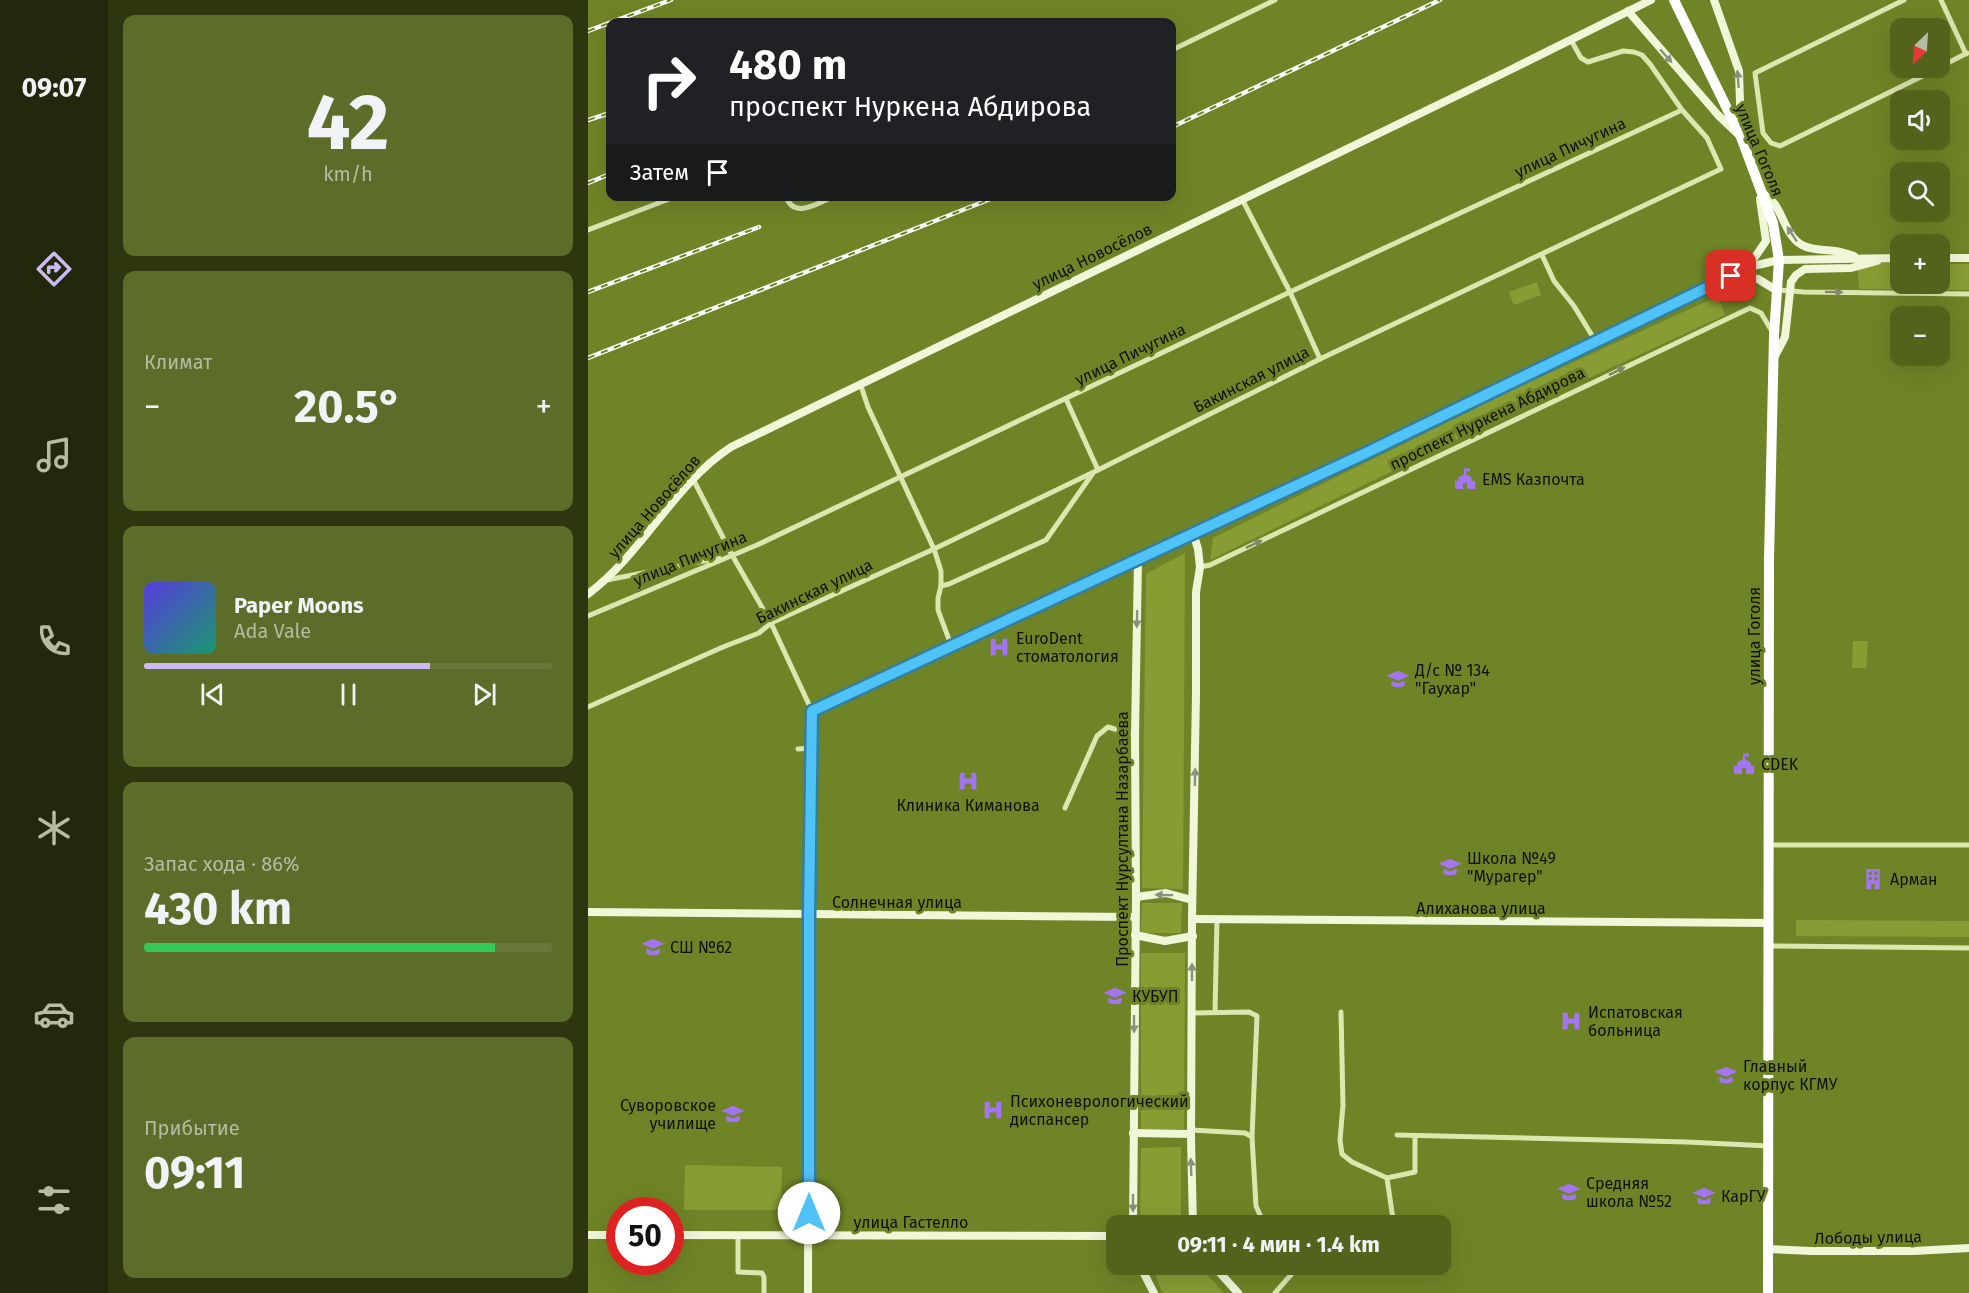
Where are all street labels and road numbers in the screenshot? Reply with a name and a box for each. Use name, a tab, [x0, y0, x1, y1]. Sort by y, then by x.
street label: улица Гоголя	[1732, 101, 1788, 199]
street label: улица Пичугина	[1512, 113, 1629, 182]
street label: улица Новосёлов	[1029, 219, 1155, 294]
street label: улица Пичугина	[1072, 319, 1189, 389]
street label: Бакинская улица	[1190, 342, 1312, 417]
street label: проспект Нуркена Абдирова	[1387, 363, 1588, 474]
street label: улица Новосёлов	[604, 451, 704, 562]
street label: улица Пичугина	[631, 527, 750, 590]
street label: Бакинская улица	[753, 555, 876, 628]
street label: улица Гоголя	[1745, 587, 1764, 685]
street label: Проспект Нурсултана Назарбаева	[1113, 711, 1132, 967]
street label: Солнечная улица	[832, 893, 962, 912]
street label: Алиханова улица	[1416, 899, 1546, 918]
street label: улица Гастелло	[854, 1213, 968, 1232]
street label: Лободы улица	[1814, 1227, 1922, 1248]

